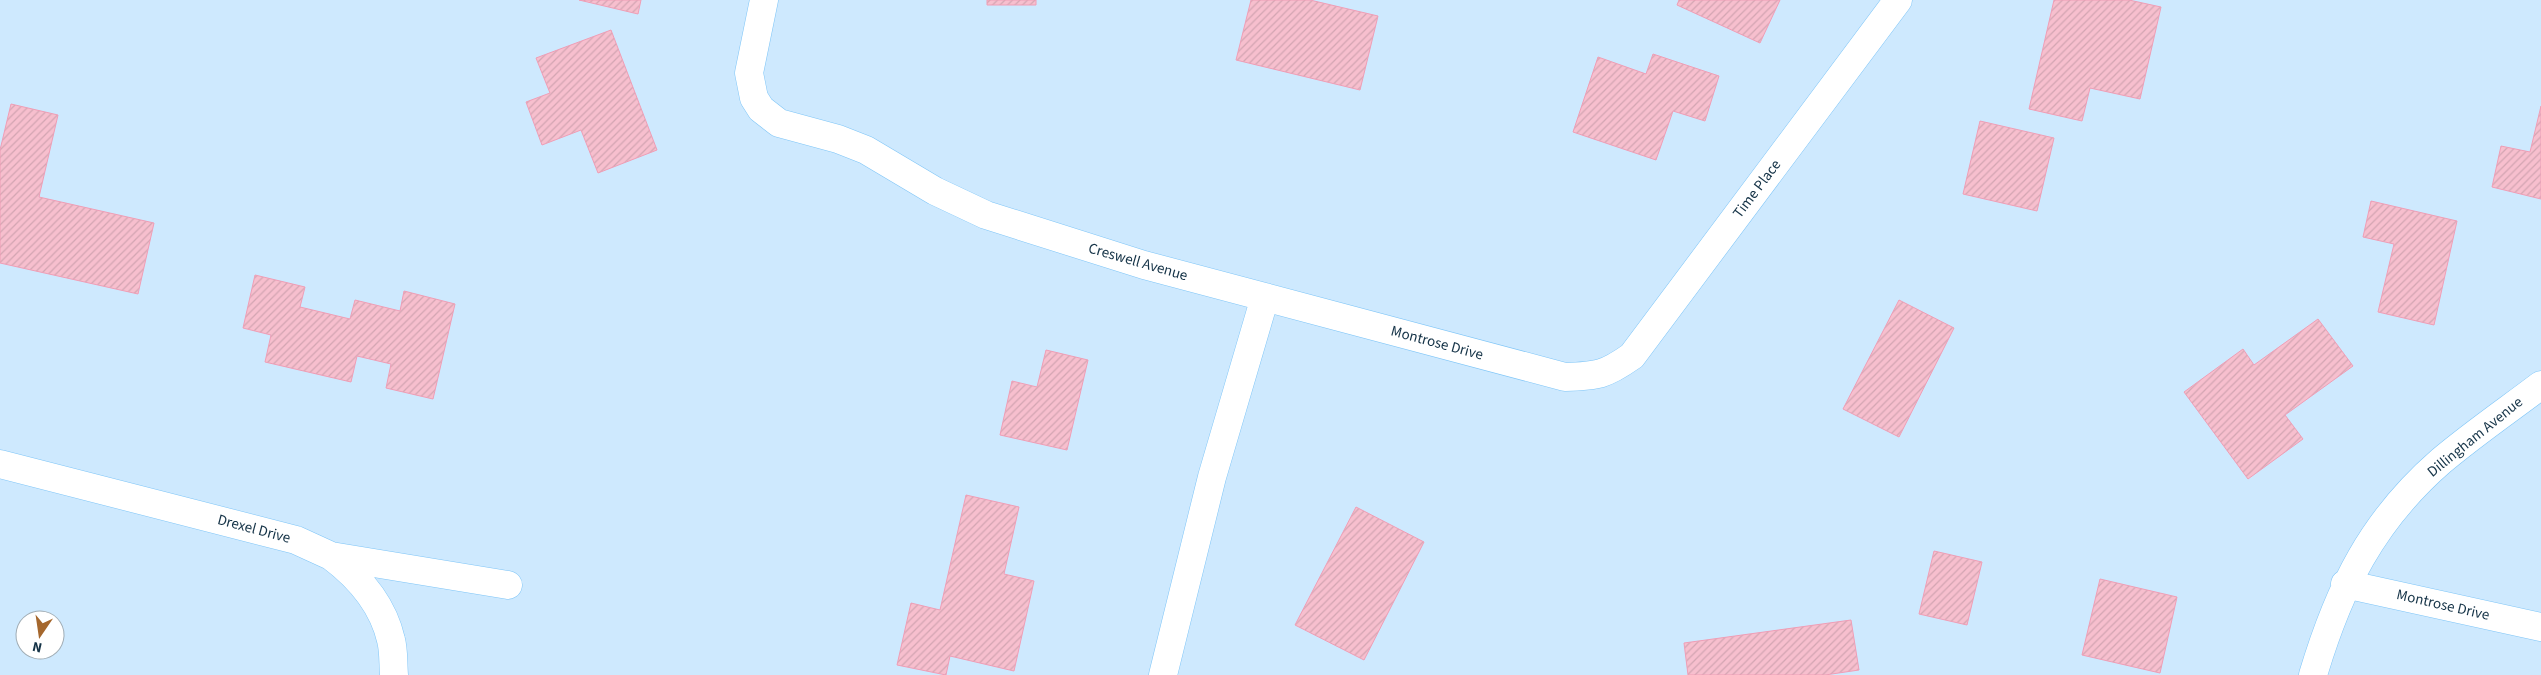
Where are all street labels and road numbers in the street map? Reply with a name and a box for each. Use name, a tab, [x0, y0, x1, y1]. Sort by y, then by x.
street label: Time Place	[1728, 155, 1786, 223]
street label: Creswell Avenue	[1086, 238, 1190, 286]
street label: Montrose Drive	[1389, 321, 1485, 365]
street label: Dillingham Avenue	[2423, 392, 2527, 482]
street label: Drexel Drive	[215, 509, 293, 549]
street label: Montrose Drive	[2395, 584, 2491, 626]

